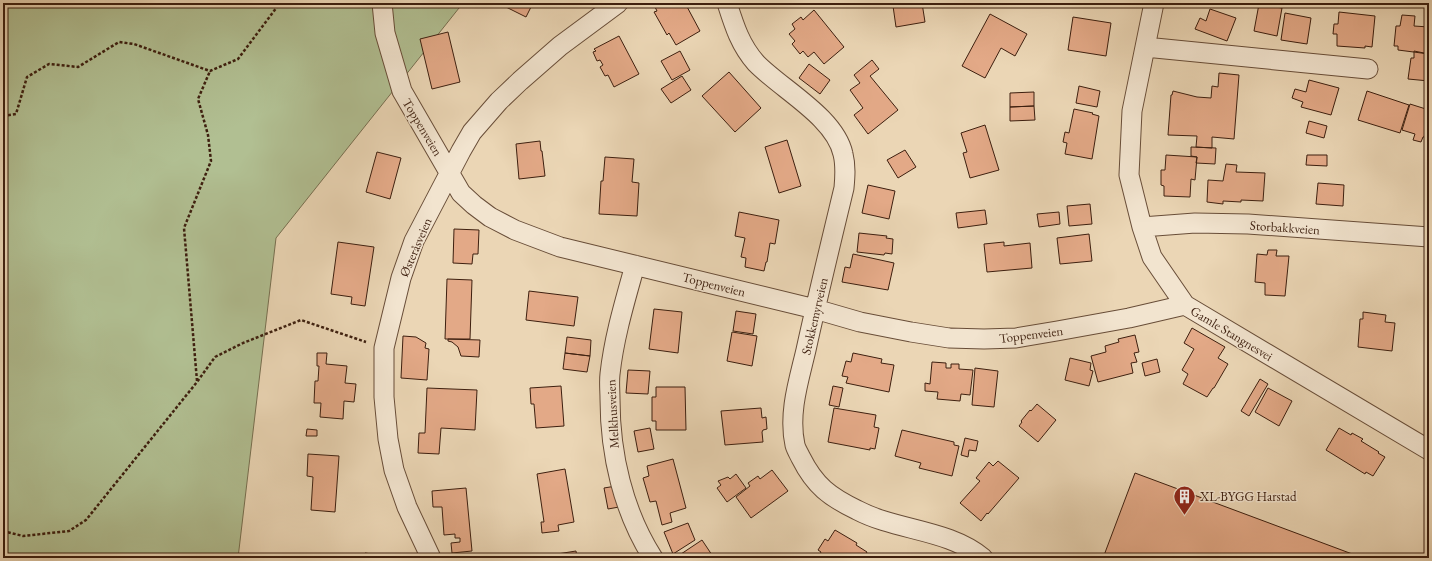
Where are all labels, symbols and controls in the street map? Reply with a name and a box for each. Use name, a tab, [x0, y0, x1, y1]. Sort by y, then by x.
street label: Toppenveien	[399, 95, 447, 159]
street label: Østeråsveien	[395, 215, 436, 279]
street label: Storbakkveien	[1249, 217, 1321, 238]
street label: Toppenveien	[681, 268, 747, 301]
street label: Stokkemyrveien	[797, 276, 832, 356]
street label: Gamle Stangnesvei	[1187, 302, 1276, 365]
street label: Toppenveien	[998, 322, 1064, 347]
street label: Melkhusveien	[602, 379, 623, 449]
building icon: XL-BYGG Harstad	[1171, 483, 1197, 516]
place label: XL-BYGG Harstad	[1199, 488, 1297, 505]

